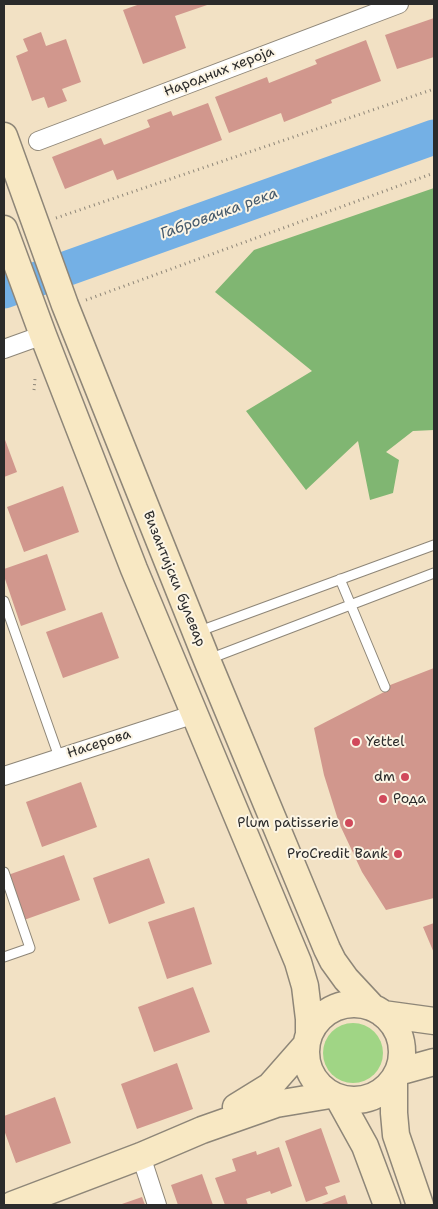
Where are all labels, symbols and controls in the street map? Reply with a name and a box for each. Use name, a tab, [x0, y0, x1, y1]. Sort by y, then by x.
street label: Народних хероја	[162, 43, 276, 101]
water label: Габровачка река	[158, 184, 280, 244]
street label: Византијски булевар	[139, 509, 209, 649]
street label: Насерова	[65, 726, 133, 762]
place label: Yettel	[366, 734, 404, 750]
marker: Yettel	[350, 736, 362, 748]
place label: dm	[374, 769, 395, 785]
marker: dm	[399, 771, 411, 783]
place label: Рода	[393, 791, 426, 807]
marker: Рода	[377, 793, 389, 805]
place label: Plum patisserie	[237, 815, 339, 831]
marker: Plum patisserie	[343, 817, 355, 829]
place label: ProCredit Bank	[287, 846, 388, 862]
marker: ProCredit Bank	[392, 848, 404, 860]

